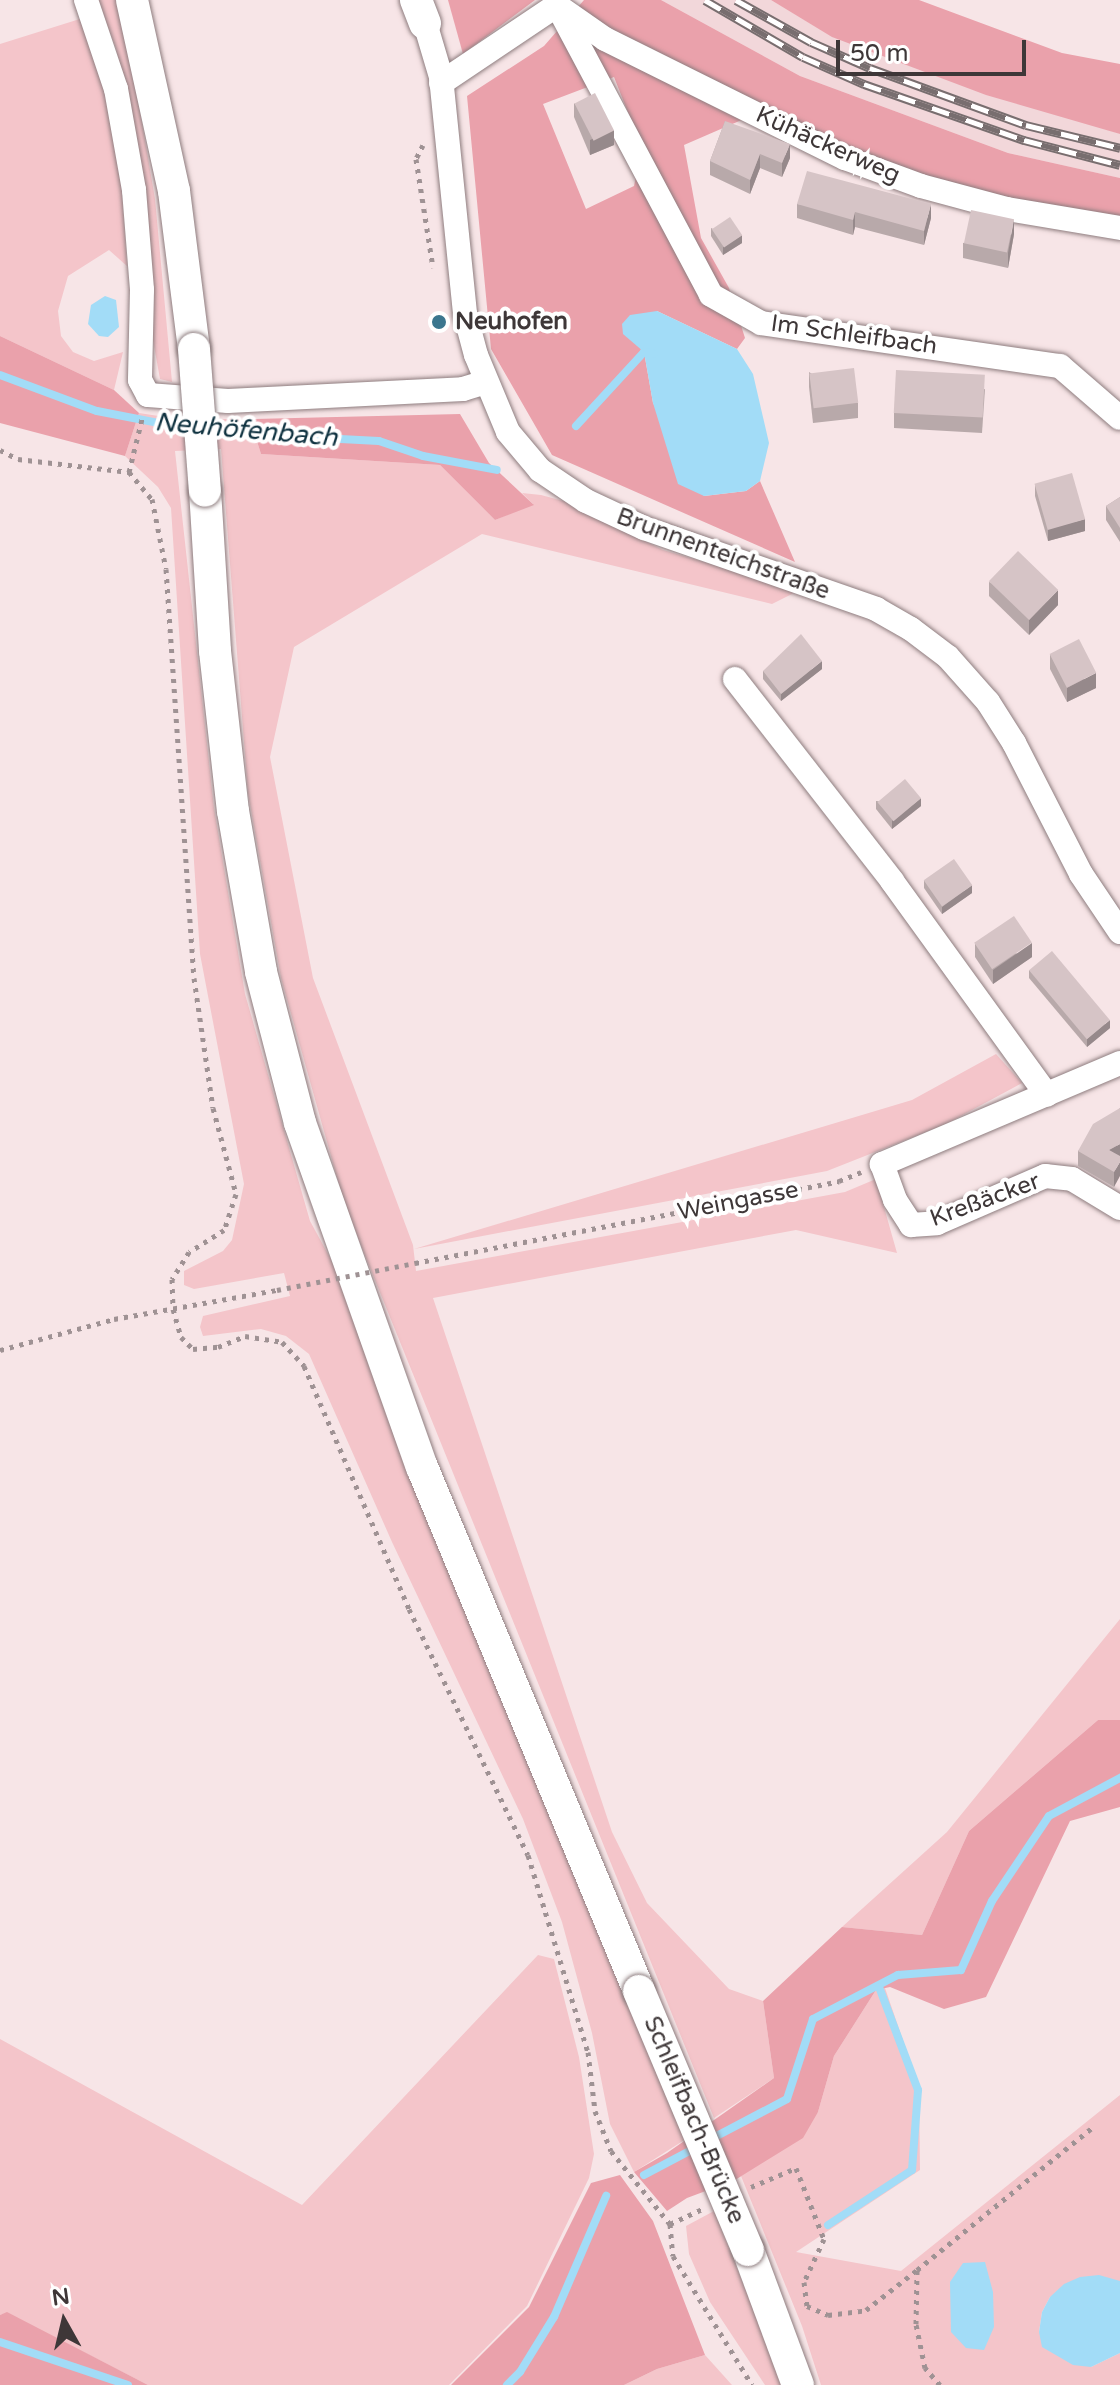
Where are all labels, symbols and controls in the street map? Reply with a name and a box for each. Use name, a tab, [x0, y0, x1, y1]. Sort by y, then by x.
scale bar	[840, 24, 1030, 74]
text: 50 m	[850, 39, 908, 68]
street label: Kühäckerweg	[751, 100, 905, 190]
place label: Neuhofen	[455, 308, 568, 336]
street label: Im Schleifbach	[769, 309, 939, 361]
marker: Neuhofen	[430, 313, 448, 331]
water label: Neuhöfenbach	[153, 406, 339, 454]
street label: Brunnenteichstraße	[612, 502, 834, 606]
street label: Kreßäcker	[926, 1167, 1044, 1233]
street label: Weingasse	[675, 1175, 801, 1227]
street label: Schleifbach-Brücke	[637, 2012, 751, 2228]
north arrow	[24, 2281, 104, 2361]
text: N	[50, 2283, 71, 2311]

